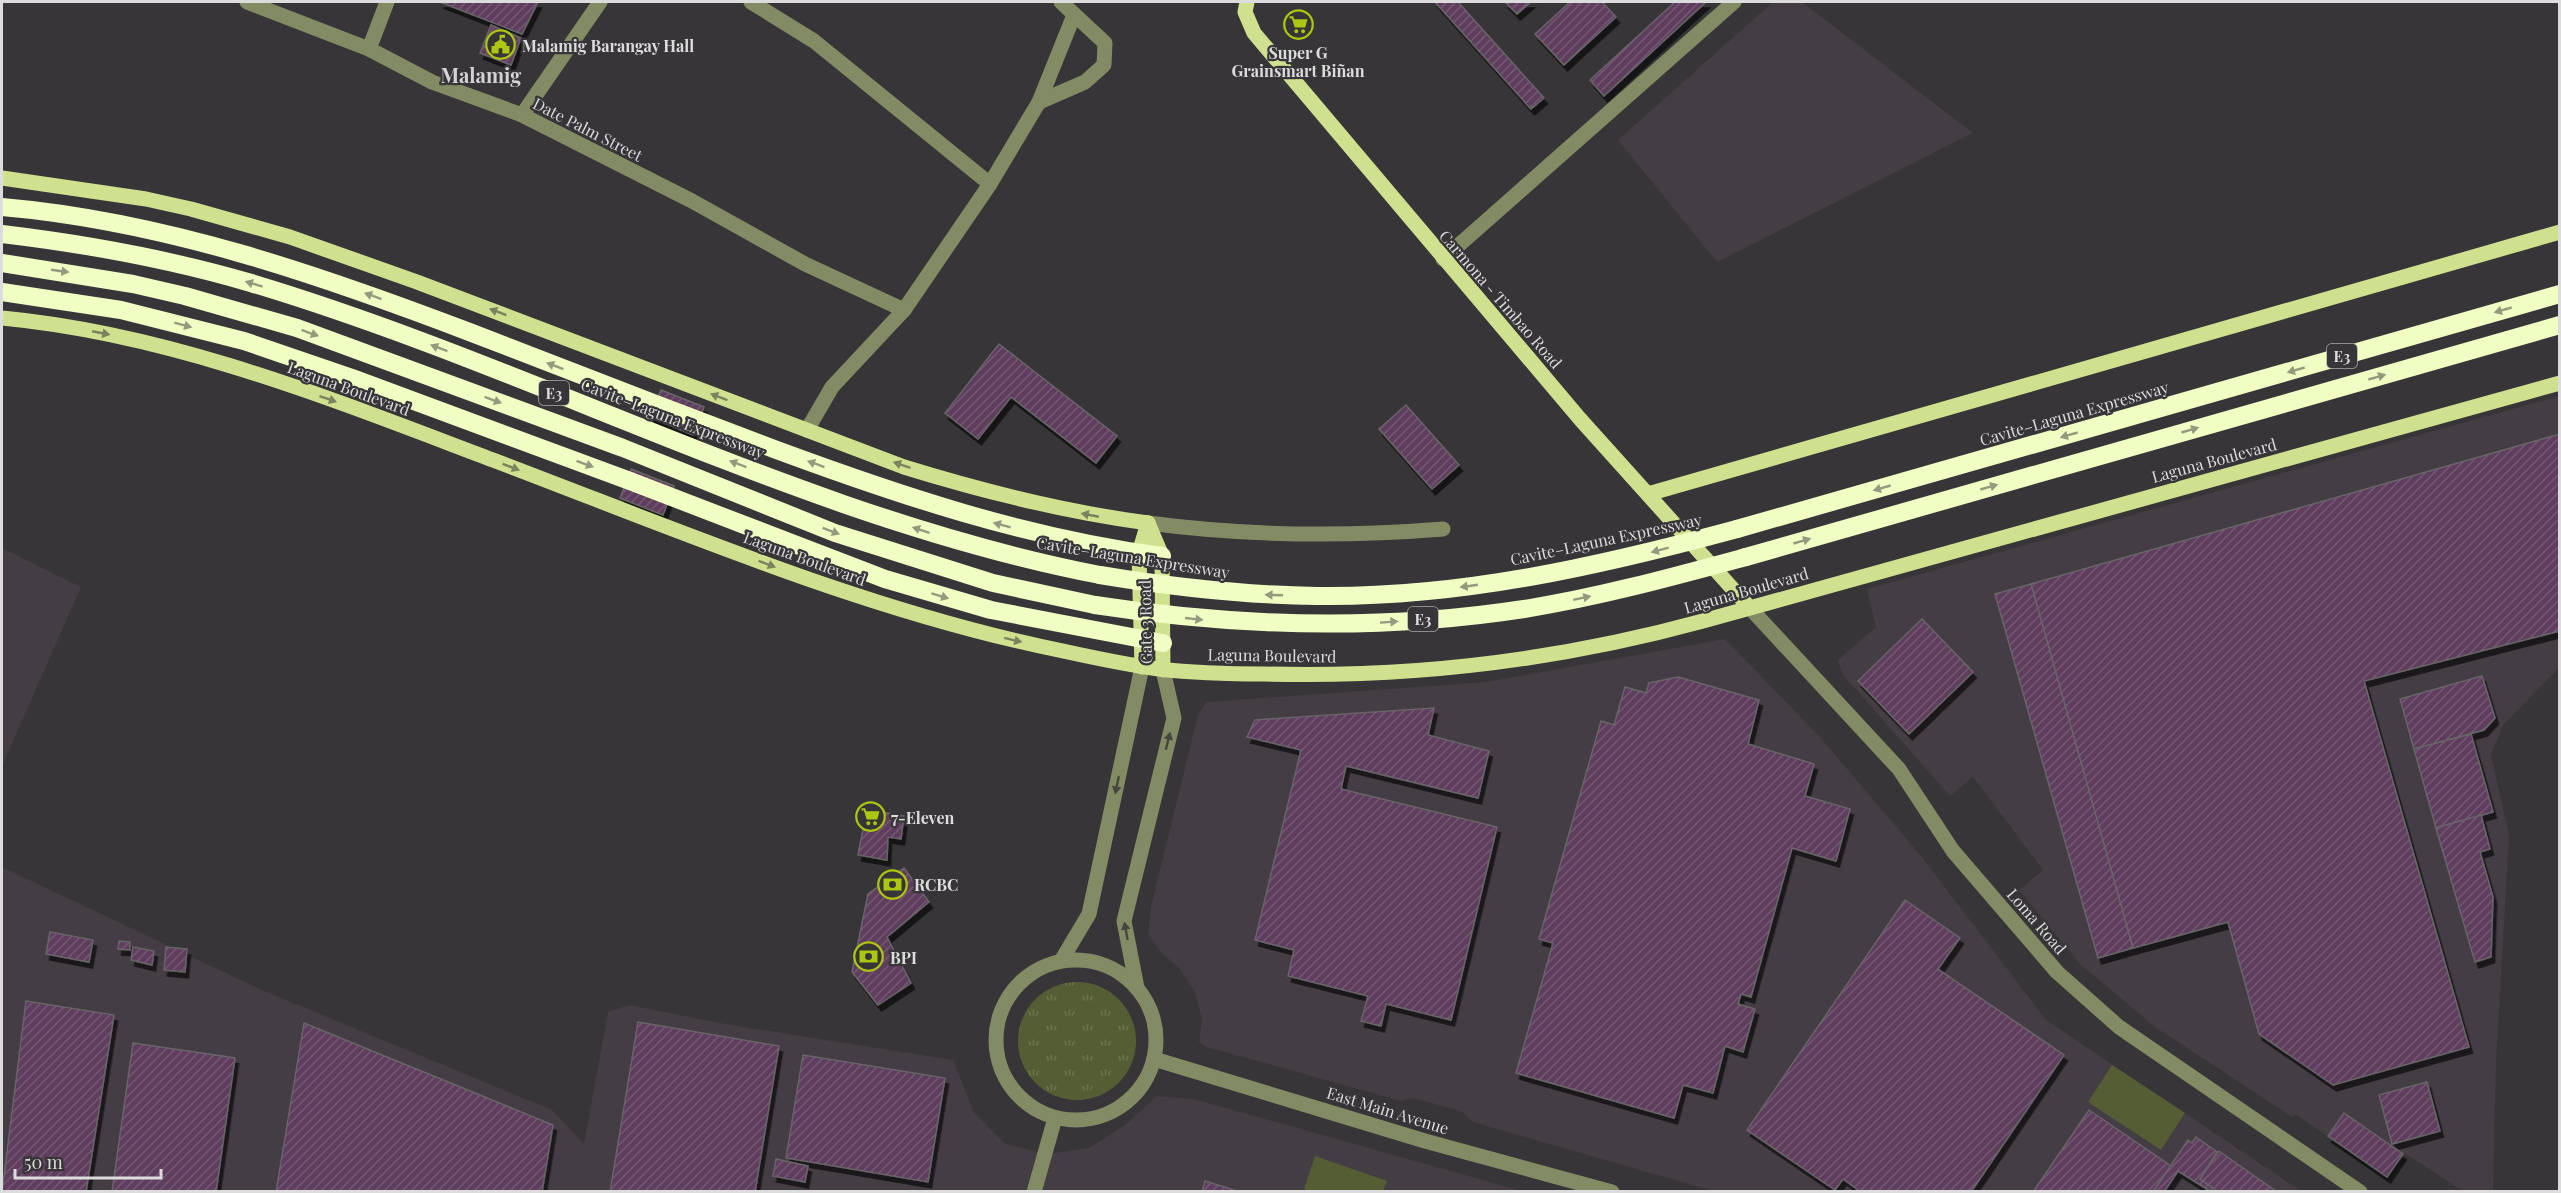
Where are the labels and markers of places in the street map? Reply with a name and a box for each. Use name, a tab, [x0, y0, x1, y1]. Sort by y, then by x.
supermarket icon: Super G Grainsmart Biñan	[1282, 8, 1314, 40]
public building icon: Malamig Barangay Hall	[485, 29, 517, 61]
place label: Malamig Barangay Hall	[522, 35, 694, 56]
place label: Super G Grainsmart Biñan	[1232, 42, 1365, 81]
supermarket icon: 7-Eleven	[854, 801, 886, 833]
place label: 7-Eleven	[891, 807, 954, 828]
bank icon: RCBC	[877, 868, 909, 900]
place label: RCBC	[914, 874, 958, 895]
bank icon: BPI	[853, 941, 885, 973]
place label: BPI	[890, 947, 917, 968]

